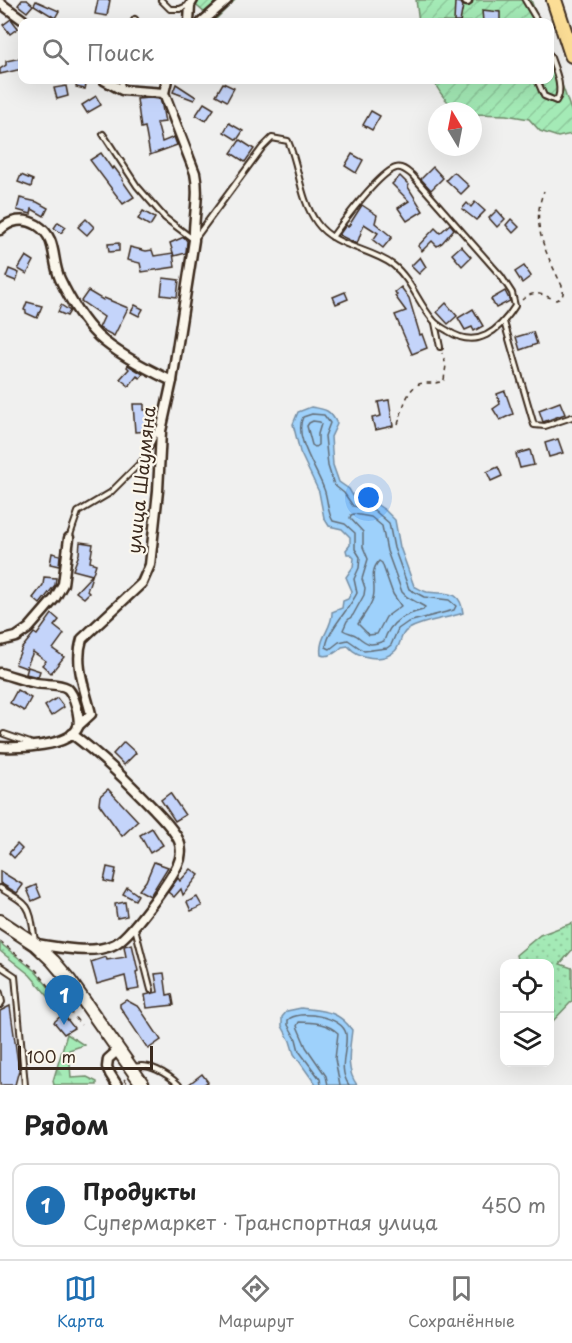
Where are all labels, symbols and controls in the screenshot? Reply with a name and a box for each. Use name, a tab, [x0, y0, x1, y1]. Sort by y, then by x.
search box	[18, 18, 554, 84]
icon: search	[39, 35, 72, 68]
text: Поиск	[87, 35, 154, 68]
north arrow	[428, 102, 482, 156]
street label: улица Шаумяна	[119, 404, 162, 555]
your location	[354, 483, 383, 512]
map controls	[500, 959, 554, 1067]
button: locate	[500, 959, 554, 1013]
pin: 1	[44, 976, 84, 1025]
button: layers	[500, 1013, 554, 1067]
scale bar	[18, 1043, 153, 1070]
text: 100 m	[27, 1044, 76, 1068]
text: Рядом	[24, 1105, 109, 1144]
text: Продукты	[83, 1174, 196, 1207]
text: 1	[41, 1190, 50, 1220]
text: 450 m	[481, 1190, 546, 1220]
text: Супермаркет · Транспортная улица	[83, 1207, 438, 1237]
tab: Карта	[57, 1272, 104, 1332]
tab: Маршрут	[218, 1272, 294, 1332]
tab: Сохранённые	[408, 1272, 515, 1332]

